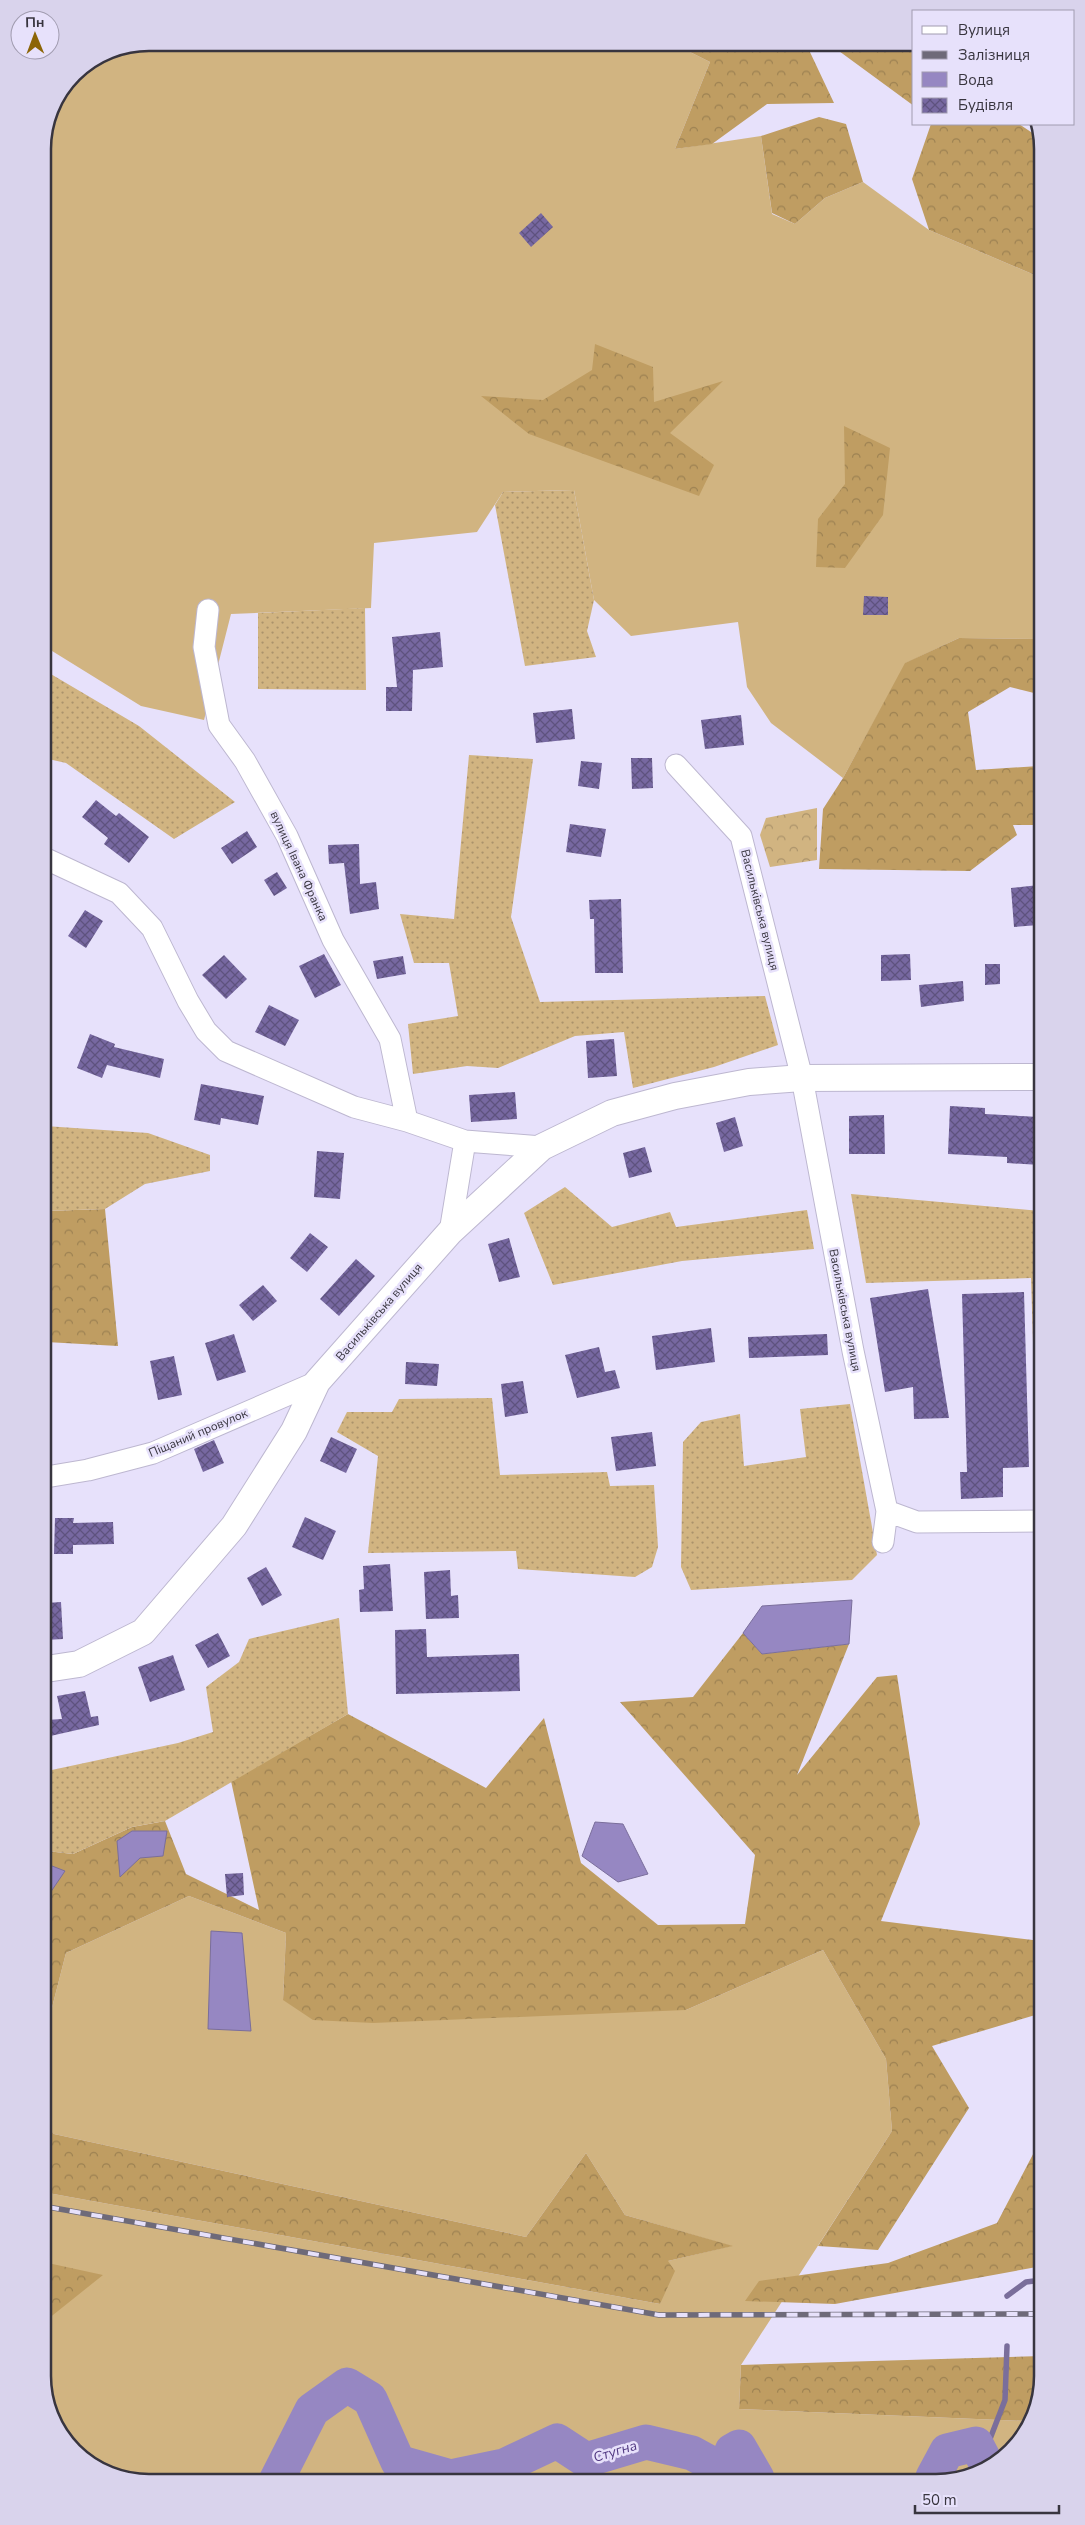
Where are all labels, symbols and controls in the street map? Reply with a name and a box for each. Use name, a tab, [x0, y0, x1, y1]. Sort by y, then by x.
north arrow	[10, 10, 60, 60]
legend	[912, 10, 1075, 125]
text: Пн	[25, 13, 45, 32]
text: Вулиця	[958, 20, 1010, 40]
text: Залізниця	[958, 45, 1030, 65]
text: Вода	[958, 70, 994, 90]
text: Будівля	[958, 95, 1013, 115]
street label: вулиця Івана Франка	[267, 809, 331, 923]
street label: Васильківська вулиця	[737, 848, 783, 972]
street label: Васильківська вулиця	[825, 1247, 865, 1373]
street label: Васильківська вулиця	[332, 1260, 426, 1364]
street label: Піщаний провулок	[146, 1405, 250, 1461]
water label: Стугна	[591, 2436, 639, 2467]
scale bar	[915, 2482, 1059, 2514]
text: 50 m	[922, 2490, 957, 2510]

